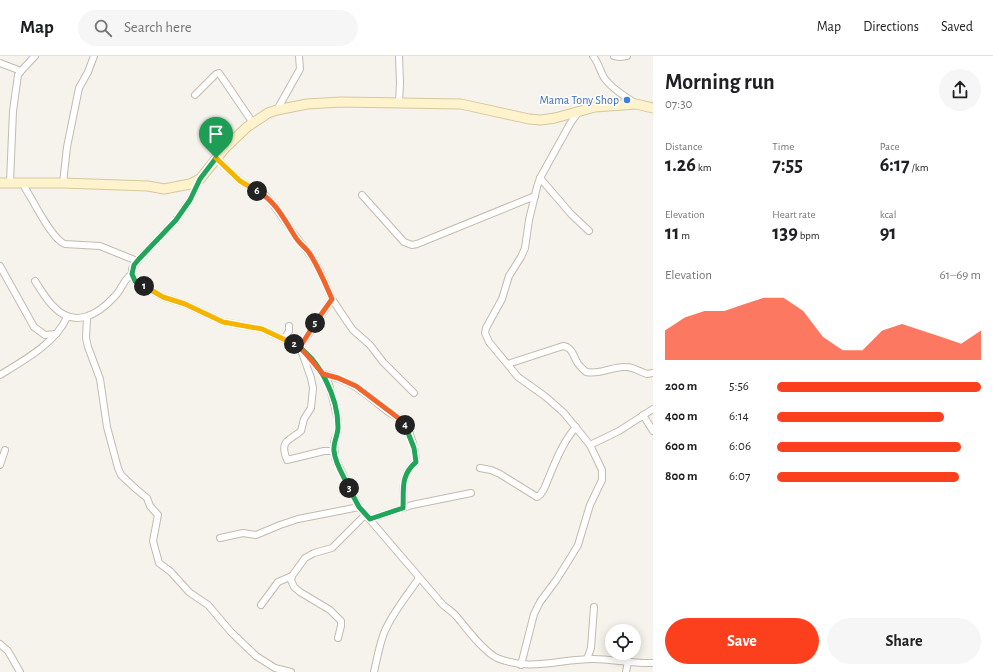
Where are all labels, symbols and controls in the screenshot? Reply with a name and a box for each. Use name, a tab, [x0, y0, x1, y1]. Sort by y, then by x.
search box	[78, 10, 358, 46]
icon: search	[92, 17, 114, 39]
text: Map	[20, 18, 54, 37]
text: Search here	[124, 20, 192, 35]
text: Map	[817, 20, 841, 34]
text: Directions	[863, 20, 919, 34]
text: Saved	[941, 20, 973, 34]
button: share	[939, 69, 981, 111]
text: Morning run	[665, 71, 775, 93]
place label: Mama Tony Shop	[539, 94, 619, 107]
marker: Mama Tony Shop	[622, 95, 632, 105]
text: 07:30	[665, 98, 692, 111]
pin	[199, 117, 233, 158]
icon: arrive	[205, 123, 227, 145]
text: Distance	[665, 141, 702, 152]
text: Time	[772, 141, 794, 152]
text: Pace	[880, 141, 899, 152]
text: 1.26	[665, 155, 696, 175]
text: 7:55	[772, 155, 803, 175]
text: 6:17	[880, 155, 910, 175]
text: km	[696, 162, 712, 173]
text: /km	[910, 162, 929, 173]
pin: 6	[247, 181, 267, 201]
text: 6	[254, 185, 260, 196]
text: Elevation	[665, 209, 705, 220]
text: Heart rate	[772, 209, 816, 220]
text: kcal	[880, 209, 896, 220]
text: 11	[665, 223, 679, 243]
text: 139	[772, 223, 798, 243]
text: 91	[880, 223, 897, 243]
text: m	[679, 230, 690, 241]
text: bpm	[798, 230, 820, 241]
text: Elevation	[665, 269, 712, 282]
text: 61–69 m	[939, 269, 981, 282]
pin: 1	[134, 276, 154, 296]
text: 1	[142, 280, 146, 291]
pin: 5	[305, 313, 325, 333]
text: 5	[313, 317, 317, 328]
pin: 2	[284, 334, 304, 354]
text: 2	[291, 338, 297, 349]
text: 200 m	[665, 380, 697, 393]
text: 5:56	[729, 380, 749, 393]
text: 400 m	[665, 410, 698, 423]
text: 6:14	[729, 410, 749, 423]
pin: 4	[395, 415, 415, 435]
text: 4	[402, 419, 408, 430]
text: 600 m	[665, 440, 697, 453]
text: 6:06	[729, 440, 751, 453]
text: 800 m	[665, 470, 697, 483]
text: 6:07	[729, 470, 750, 483]
pin: 3	[339, 478, 359, 498]
text: 3	[347, 482, 351, 493]
button: Save	[665, 618, 819, 664]
button: Share	[827, 618, 981, 664]
map controls	[605, 624, 641, 660]
button: locate	[605, 624, 641, 660]

